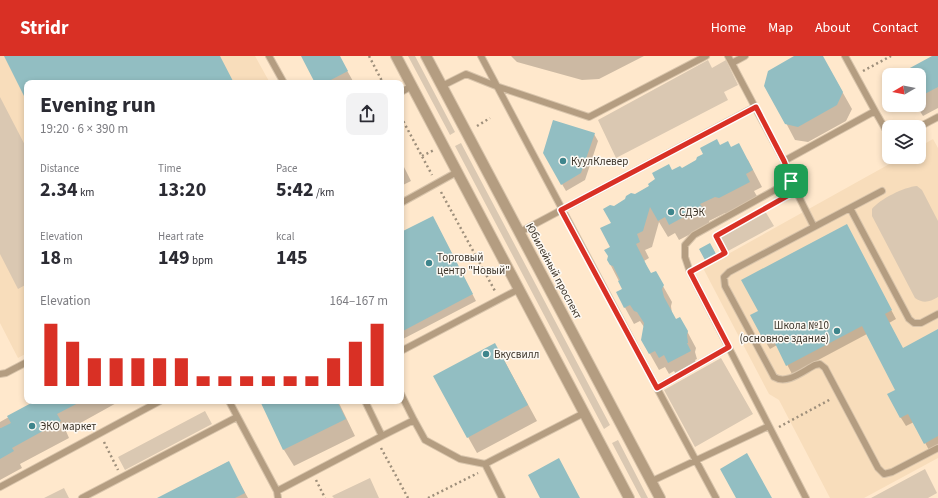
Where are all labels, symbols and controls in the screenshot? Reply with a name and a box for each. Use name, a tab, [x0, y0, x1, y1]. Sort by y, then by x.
text: Stridr	[20, 15, 69, 42]
text: Home	[711, 18, 746, 38]
text: Map	[768, 18, 793, 38]
text: About	[815, 18, 850, 38]
text: Contact	[872, 18, 918, 38]
north arrow	[882, 68, 926, 112]
map controls	[882, 68, 926, 164]
text: Evening run	[40, 89, 156, 121]
button: share	[346, 93, 388, 135]
text: 19:20 · 6 × 390 m	[40, 120, 128, 138]
button: layers	[882, 120, 926, 164]
place label: КуулКлевер	[571, 154, 628, 169]
marker: КуулКлевер	[558, 156, 568, 166]
text: Distance	[40, 161, 79, 176]
text: Time	[158, 161, 181, 176]
text: Pace	[276, 161, 298, 176]
pin	[774, 164, 808, 198]
icon: arrive	[780, 170, 802, 192]
text: 2.34	[40, 176, 78, 204]
text: 13:20	[158, 176, 206, 204]
text: 5:42	[276, 176, 314, 204]
text: km	[78, 185, 94, 200]
text: /km	[314, 185, 334, 200]
place label: СДЭК	[679, 205, 706, 220]
marker: СДЭК	[666, 207, 676, 217]
street label: Юбилейный проспект	[522, 220, 586, 322]
text: Elevation	[40, 229, 83, 244]
text: Heart rate	[158, 229, 204, 244]
text: kcal	[276, 229, 295, 244]
text: 18	[40, 244, 61, 272]
text: 149	[158, 244, 190, 272]
text: 145	[276, 244, 308, 272]
place label: Торговый центр "Новый"	[437, 250, 510, 278]
text: m	[61, 253, 72, 268]
text: bpm	[190, 253, 213, 268]
marker: Торговый центр "Новый"	[424, 258, 434, 268]
text: Elevation	[40, 292, 91, 310]
text: 164–167 m	[330, 292, 388, 310]
place label: Школа №10 (основное здание)	[740, 318, 829, 346]
marker: Школа №10 (основное здание)	[832, 326, 842, 336]
place label: Вкусвилл	[494, 347, 539, 362]
marker: Вкусвилл	[481, 349, 491, 359]
place label: ЭКО маркет	[40, 419, 96, 434]
marker: ЭКО маркет	[27, 421, 37, 431]

